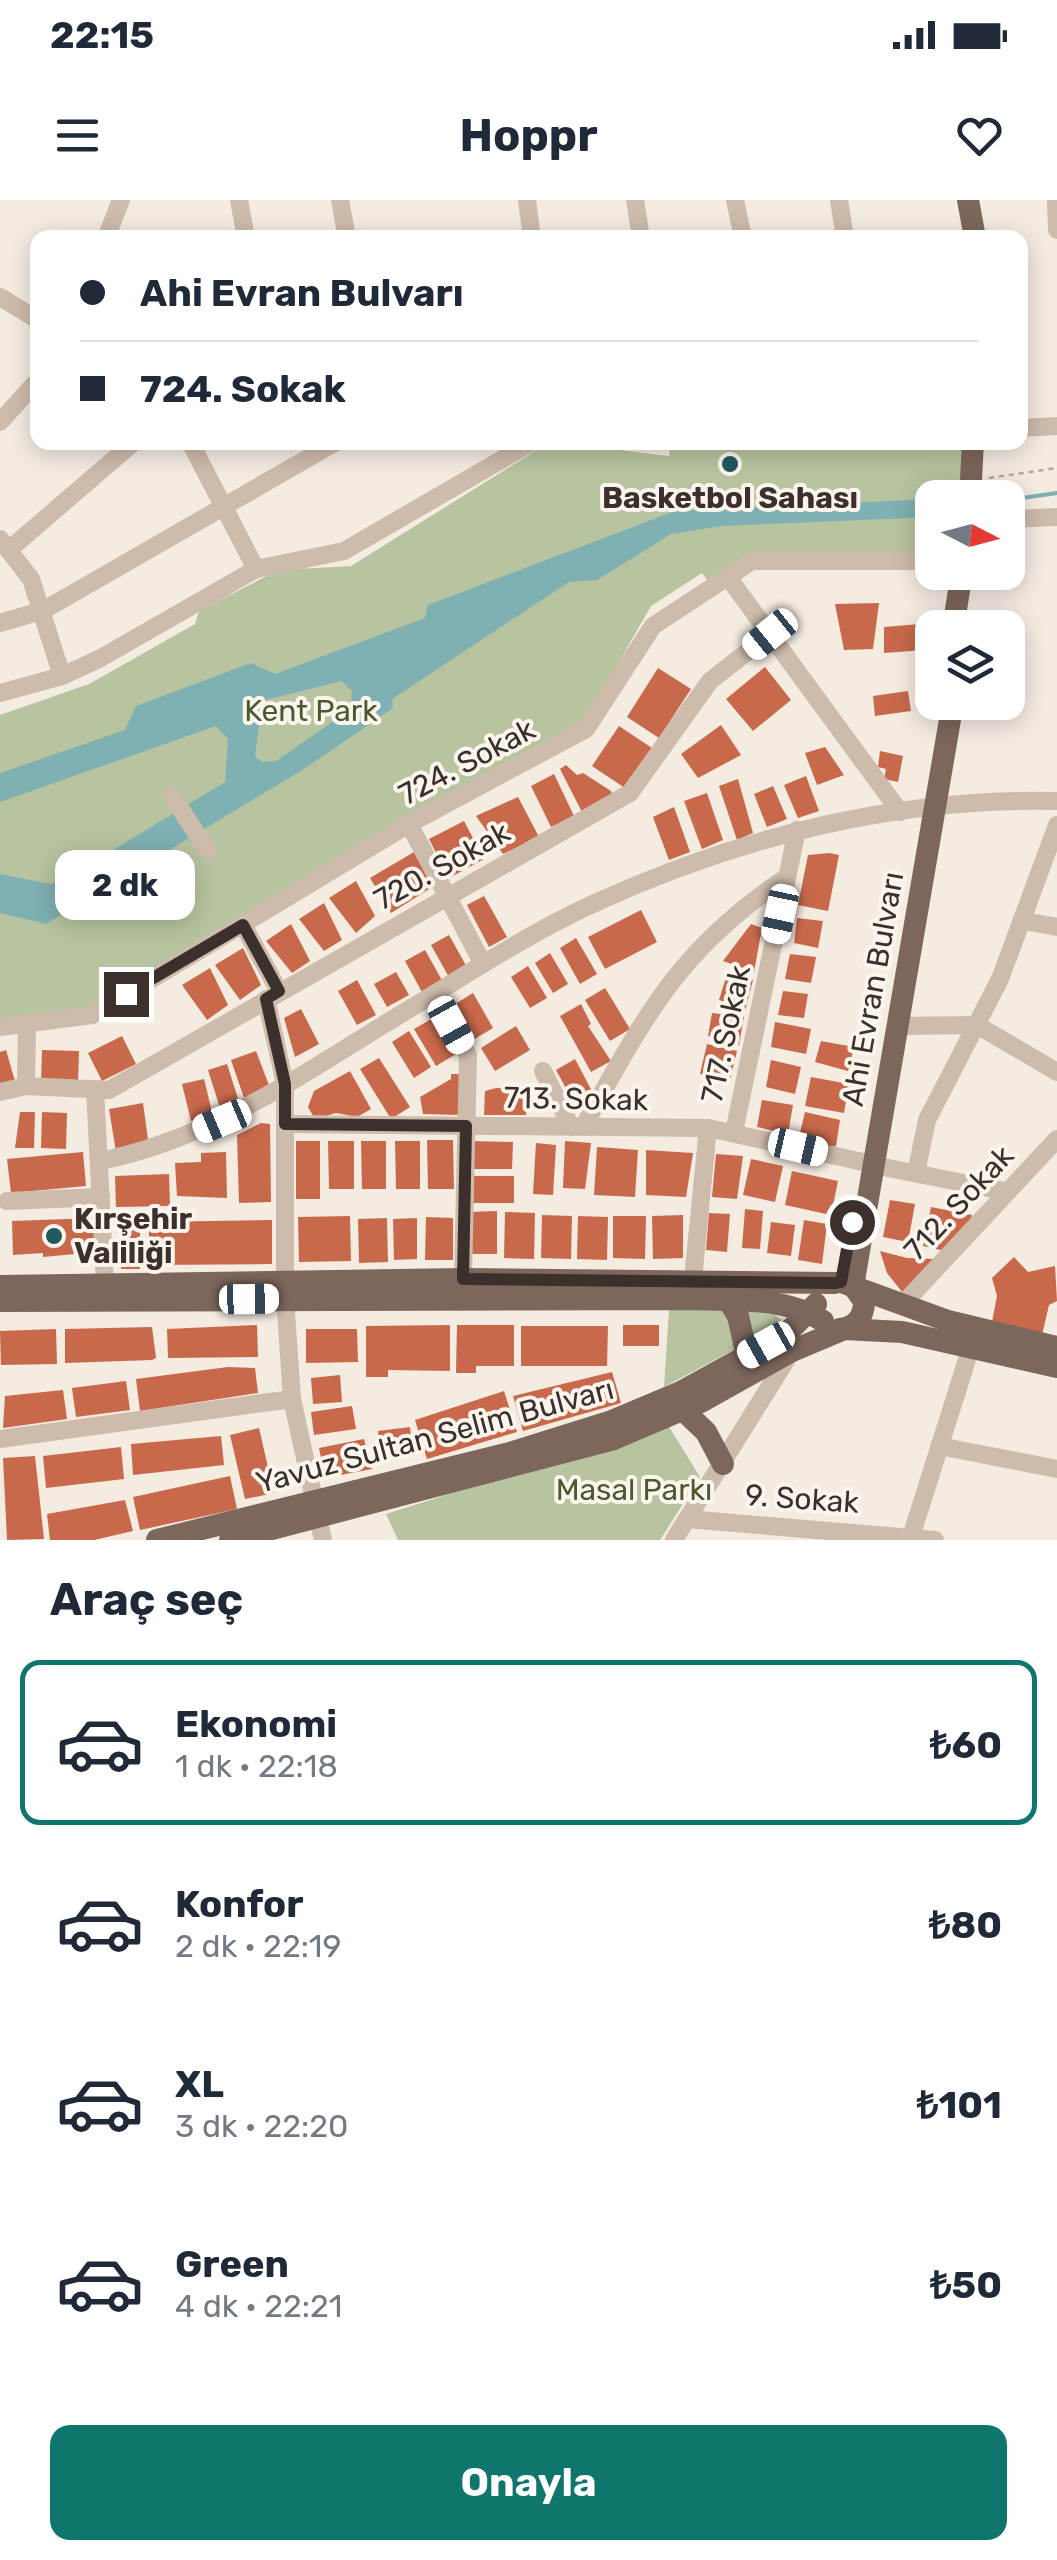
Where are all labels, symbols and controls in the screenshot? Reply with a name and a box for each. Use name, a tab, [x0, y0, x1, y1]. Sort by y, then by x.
text: 22:15	[50, 12, 154, 58]
icon: menu	[50, 108, 105, 163]
icon: heart	[952, 108, 1007, 163]
text: Hoppr	[459, 109, 598, 162]
text: Ahi Evran Bulvarı	[140, 270, 464, 316]
text: 724. Sokak	[140, 366, 346, 412]
marker: Basketbol Sahası	[719, 453, 741, 475]
place label: Basketbol Sahası	[602, 480, 858, 516]
north arrow	[915, 480, 1025, 590]
map controls	[915, 480, 1025, 720]
car	[737, 603, 803, 665]
button: layers	[915, 610, 1025, 720]
park label: Kent Park	[244, 693, 378, 729]
street label: 724. Sokak	[393, 711, 542, 813]
street label: 720. Sokak	[368, 814, 517, 918]
callout: 2 dk	[56, 849, 196, 919]
text: 2 dk	[92, 866, 158, 904]
street label: Ahi Evran Bulvarı	[835, 869, 911, 1109]
car	[759, 882, 801, 946]
street label: 717. Sokak	[694, 961, 758, 1106]
route end	[104, 972, 149, 1017]
car	[423, 991, 479, 1059]
street label: 713. Sokak	[504, 1080, 649, 1118]
car	[189, 1095, 255, 1147]
car	[765, 1126, 831, 1168]
street label: 712. Sokak	[897, 1138, 1022, 1268]
route start	[830, 1200, 875, 1245]
place label: Kırşehir Valiliği	[74, 1201, 193, 1271]
marker: Kırşehir Valiliği	[43, 1225, 65, 1247]
car	[219, 1283, 279, 1315]
car	[732, 1317, 800, 1373]
street label: Yavuz Sultan Selim Bulvarı	[252, 1371, 618, 1501]
park label: Masal Parkı	[556, 1472, 712, 1508]
street label: 9. Sokak	[744, 1477, 861, 1521]
text: Araç seç	[50, 1573, 243, 1626]
icon: car	[55, 1698, 145, 1788]
text: Ekonomi	[175, 1701, 337, 1747]
text: ₺60	[930, 1722, 1002, 1768]
text: 1 dk · 22:18	[175, 1747, 338, 1785]
icon: car	[55, 1878, 145, 1968]
text: Konfor	[175, 1881, 304, 1927]
text: ₺80	[929, 1902, 1002, 1948]
text: 2 dk · 22:19	[175, 1927, 342, 1965]
icon: car	[55, 2058, 145, 2148]
text: XL	[175, 2061, 224, 2107]
text: ₺101	[917, 2082, 1002, 2128]
text: 3 dk · 22:20	[175, 2107, 348, 2145]
icon: car	[55, 2238, 145, 2328]
text: Green	[175, 2241, 289, 2287]
text: ₺50	[930, 2262, 1002, 2308]
text: 4 dk · 22:21	[175, 2287, 342, 2325]
button: Onayla	[50, 2425, 1007, 2540]

